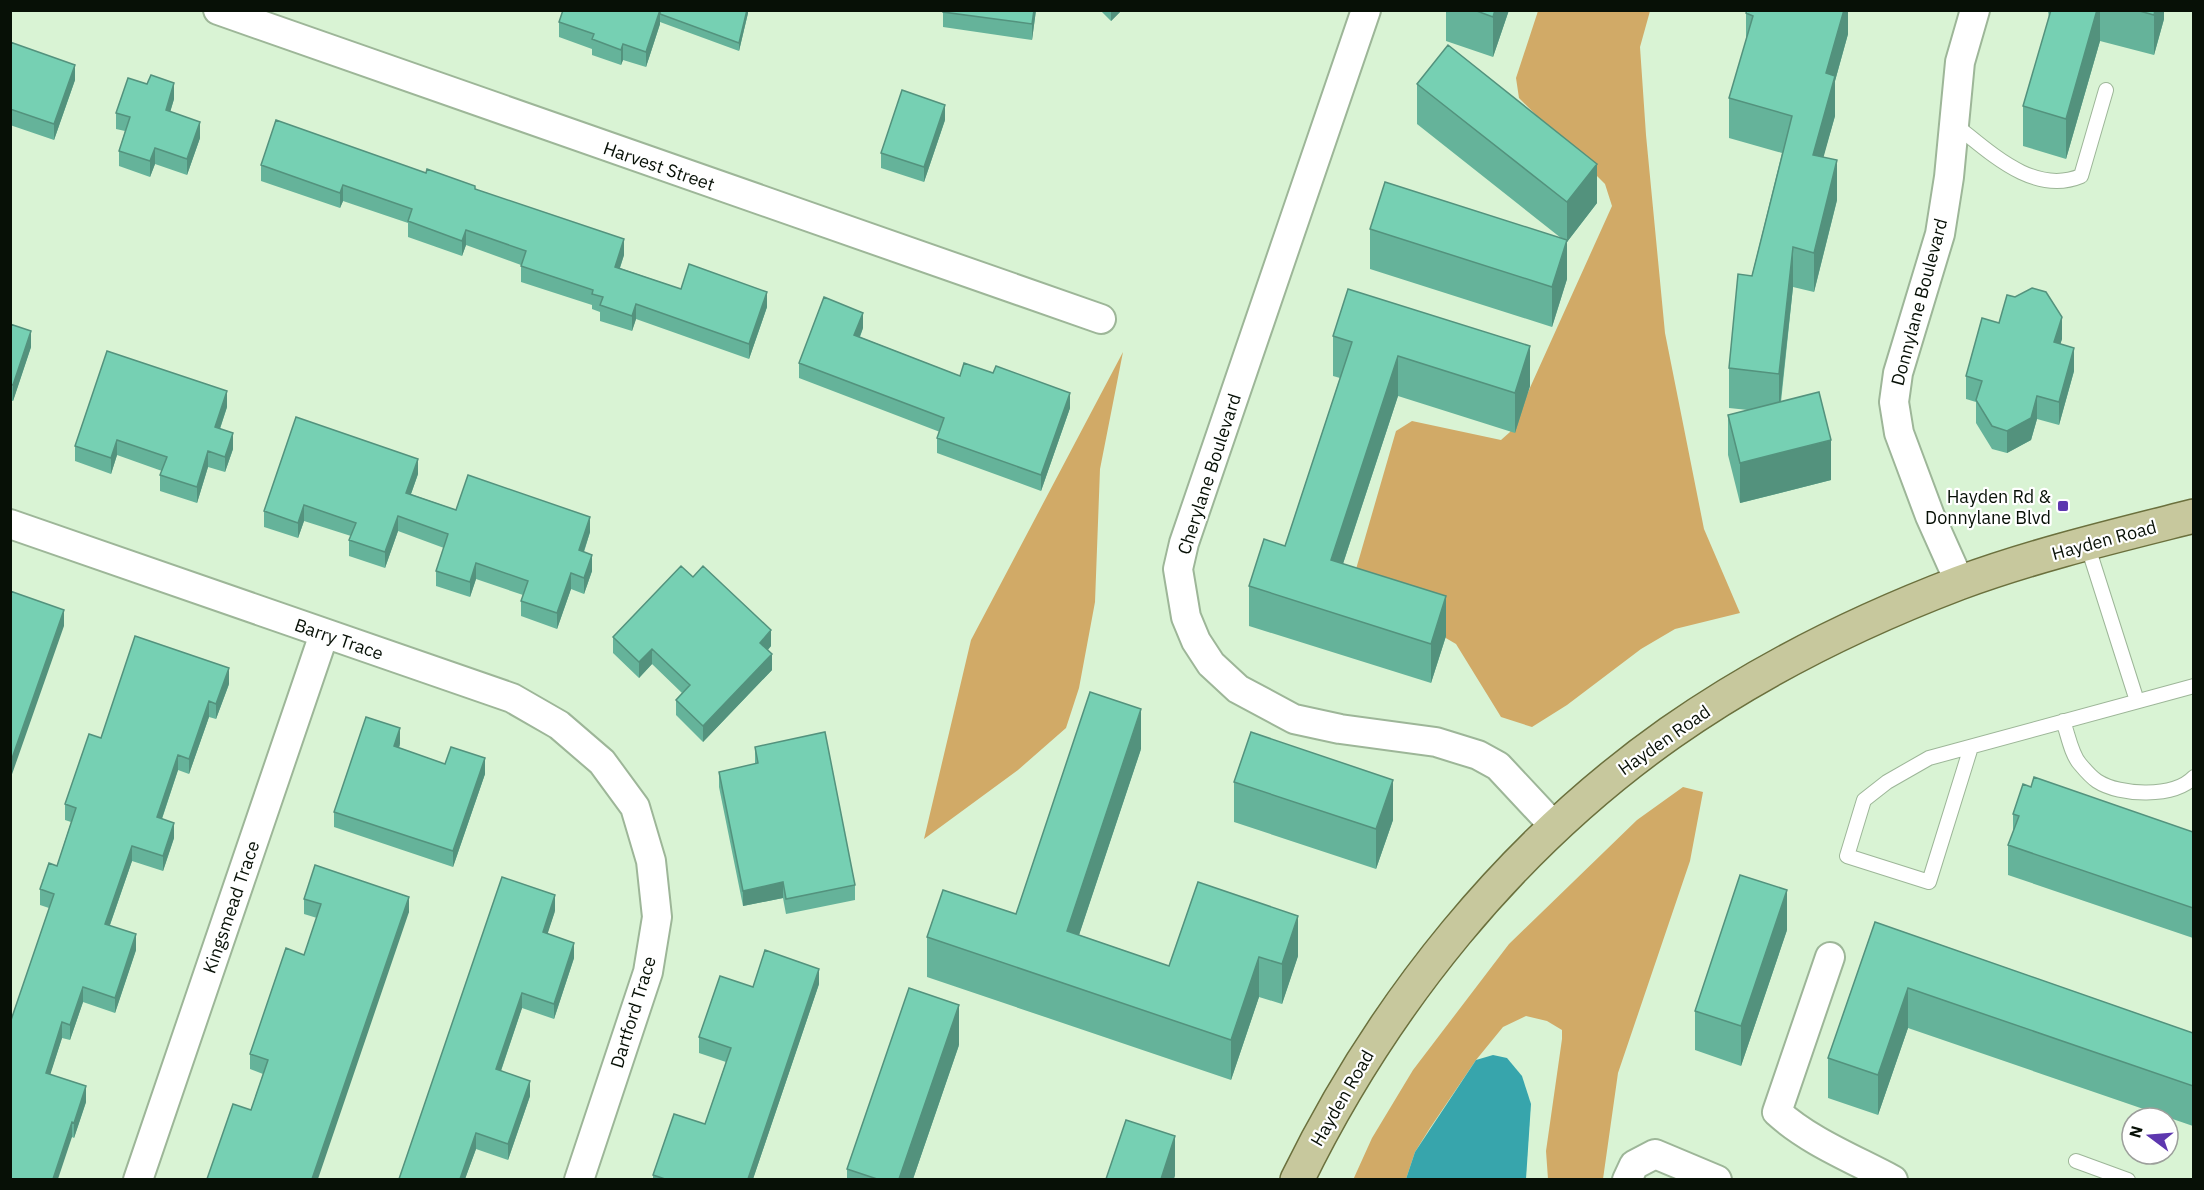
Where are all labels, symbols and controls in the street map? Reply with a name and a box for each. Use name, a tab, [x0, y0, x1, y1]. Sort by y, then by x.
street label: Harvest Street	[600, 136, 718, 196]
street label: Donnylane Boulevard	[1886, 216, 1952, 388]
street label: Cherylane Boulevard	[1172, 391, 1246, 557]
place label: Hayden Rd & Donnylane Blvd	[1925, 485, 2051, 529]
marker: Hayden Rd & Donnylane Blvd	[2056, 499, 2070, 513]
street label: Hayden Road	[2049, 515, 2159, 565]
street label: Barry Trace	[292, 613, 387, 665]
street label: Hayden Road	[1613, 700, 1715, 780]
street label: Kingsmead Trace	[198, 838, 264, 976]
street label: Dartford Trace	[605, 953, 661, 1071]
street label: Hayden Road	[1305, 1046, 1379, 1150]
north arrow	[2120, 1106, 2180, 1166]
text: N	[2124, 1124, 2147, 1140]

